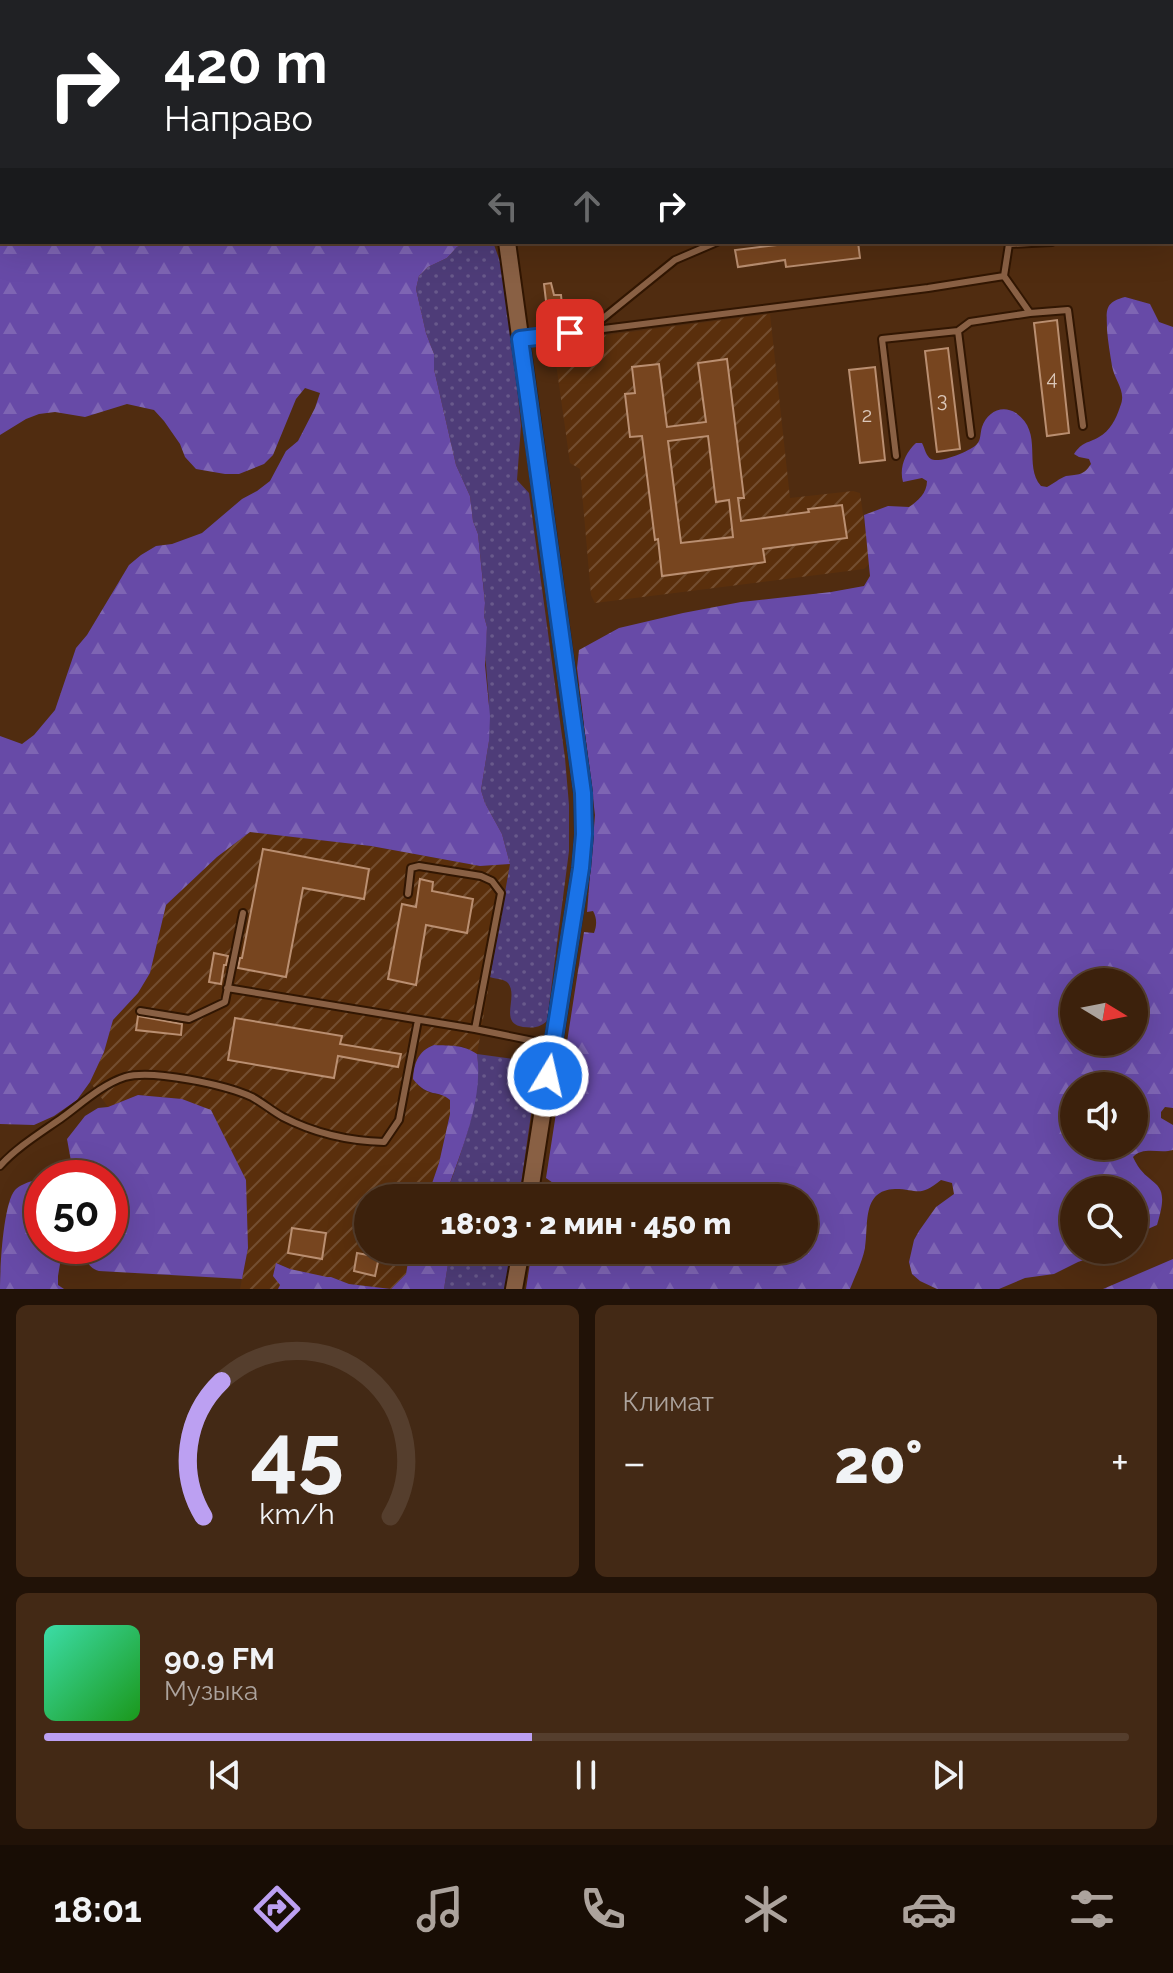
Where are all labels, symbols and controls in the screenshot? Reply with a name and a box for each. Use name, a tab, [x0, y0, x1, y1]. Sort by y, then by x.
text: 420 m	[164, 30, 328, 96]
icon: right	[32, 32, 136, 136]
text: Направо	[164, 97, 313, 139]
icon: left	[481, 184, 525, 228]
icon: ahead	[565, 184, 609, 228]
icon: right	[649, 184, 693, 228]
pin	[536, 299, 604, 367]
icon: arrive	[548, 311, 592, 355]
house number: 4	[1047, 366, 1058, 390]
house number: 3	[937, 388, 947, 412]
house number: 2	[862, 403, 872, 427]
north arrow	[1060, 968, 1148, 1056]
map controls	[1060, 968, 1148, 1264]
position arrow	[506, 1034, 590, 1118]
button: sound	[1060, 1072, 1148, 1160]
speed limit sign: 50	[24, 1160, 128, 1264]
button: search	[1060, 1176, 1148, 1264]
text: 18:03 · 2 мин · 450 m	[441, 1206, 731, 1241]
text: Климат	[623, 1387, 714, 1417]
text: 45	[250, 1405, 344, 1502]
text: 20°	[834, 1427, 923, 1497]
text: −	[623, 1437, 646, 1488]
text: +	[1111, 1437, 1129, 1488]
text: km/h	[260, 1497, 335, 1531]
text: 90.9 FM	[164, 1641, 275, 1676]
text: Музыка	[164, 1676, 258, 1706]
icon: previous	[203, 1753, 247, 1797]
icon: pause	[564, 1753, 608, 1797]
icon: next	[926, 1753, 970, 1797]
icon: directions	[249, 1881, 305, 1937]
icon: music	[412, 1881, 468, 1937]
icon: phone	[575, 1881, 631, 1937]
icon: climate	[738, 1881, 794, 1937]
icon: car	[901, 1881, 957, 1937]
icon: filters	[1064, 1881, 1120, 1937]
text: 18:01	[53, 1888, 142, 1930]

